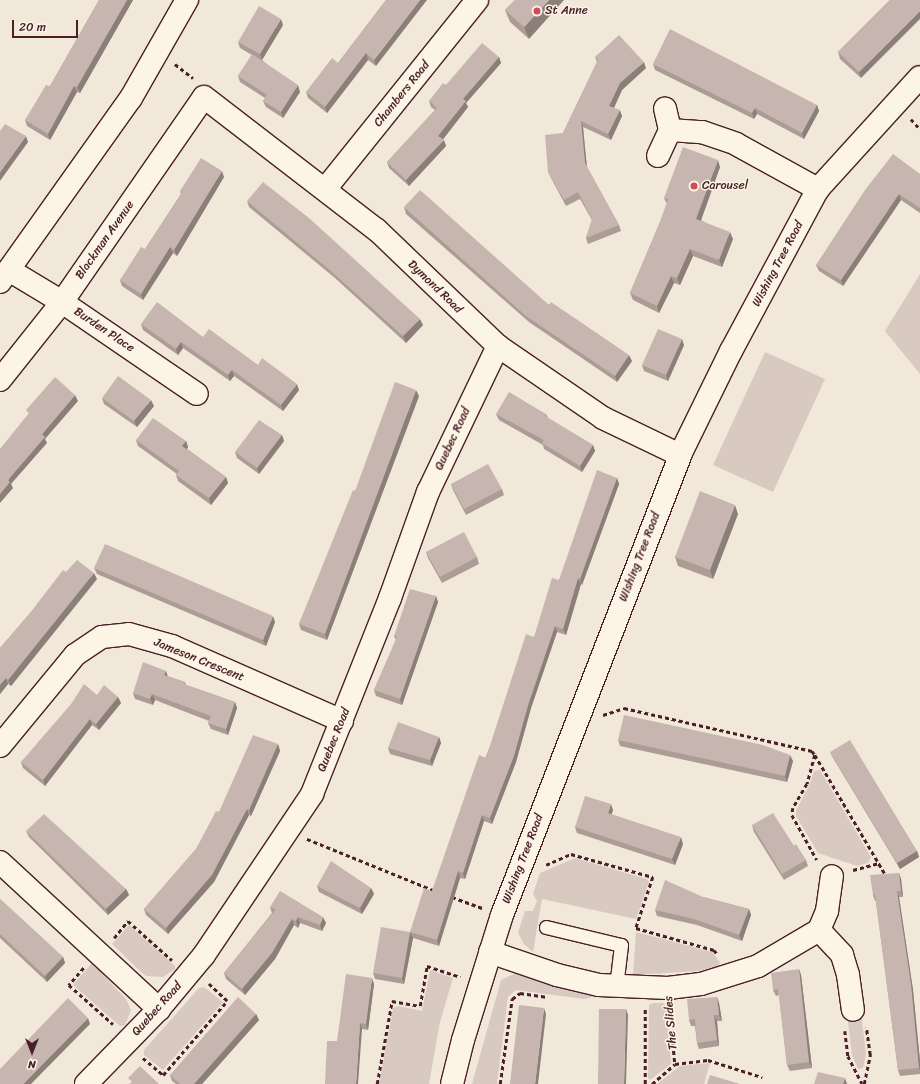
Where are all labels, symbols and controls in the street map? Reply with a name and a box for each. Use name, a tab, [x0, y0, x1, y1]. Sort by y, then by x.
place label: St Anne	[545, 4, 588, 18]
marker: St Anne	[532, 6, 542, 16]
scale bar	[14, 12, 80, 38]
text: 20 m	[19, 16, 46, 38]
street label: Chambers Road	[371, 58, 433, 130]
place label: Carousel	[702, 179, 748, 193]
marker: Carousel	[689, 181, 699, 191]
street label: Blackman Avenue	[73, 198, 137, 282]
street label: Wishing Tree Road	[749, 219, 807, 309]
street label: Dymond Road	[405, 257, 465, 317]
street label: Burden Place	[71, 304, 137, 356]
street label: Quebec Road	[432, 405, 474, 473]
street label: Wishing Tree Road	[616, 510, 664, 604]
street label: Jameson Crescent	[152, 635, 246, 685]
street label: Quebec Road	[315, 706, 353, 774]
street label: Wishing Tree Road	[499, 812, 547, 906]
street label: Quebec Road	[129, 979, 185, 1039]
street label: The Slides	[661, 996, 681, 1050]
north arrow	[12, 1032, 52, 1072]
text: N	[28, 1055, 36, 1074]

